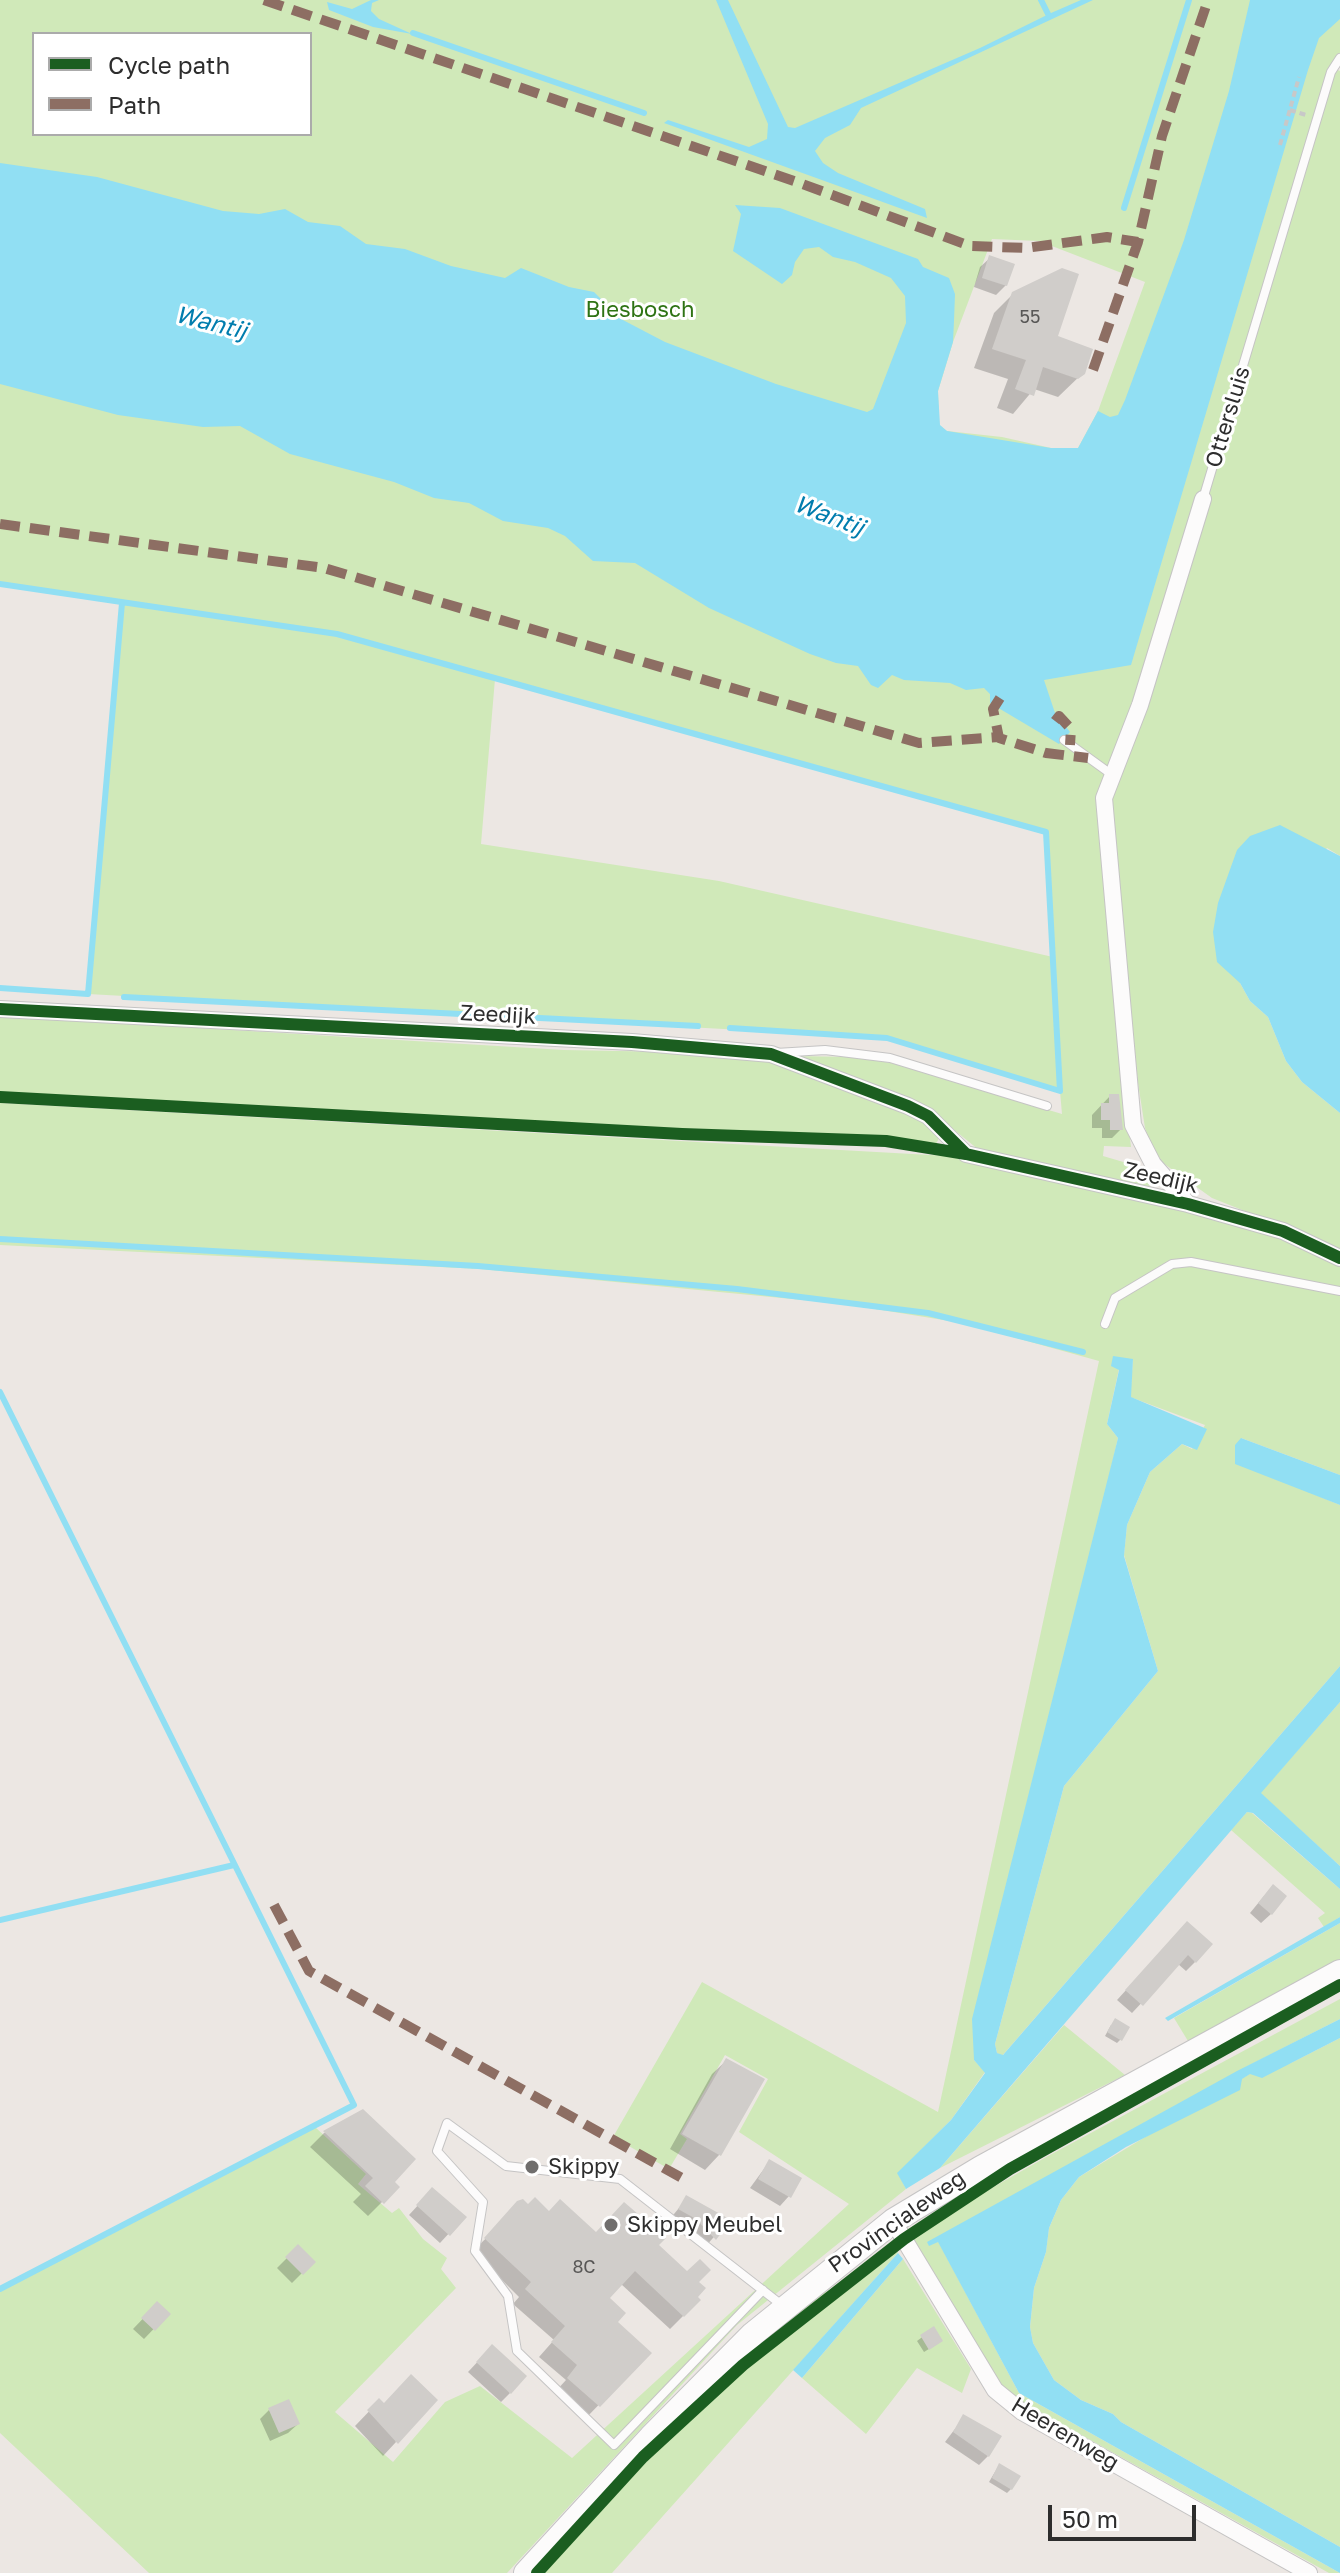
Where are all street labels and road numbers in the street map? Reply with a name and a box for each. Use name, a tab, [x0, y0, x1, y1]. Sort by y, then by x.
street label: Ottersluis	[1200, 363, 1256, 471]
street label: Zeedijk	[459, 1000, 537, 1030]
street label: Zeedijk	[1121, 1157, 1201, 1199]
street label: Provincialeweg	[824, 2165, 970, 2279]
street label: Heerenweg	[1007, 2392, 1123, 2476]

